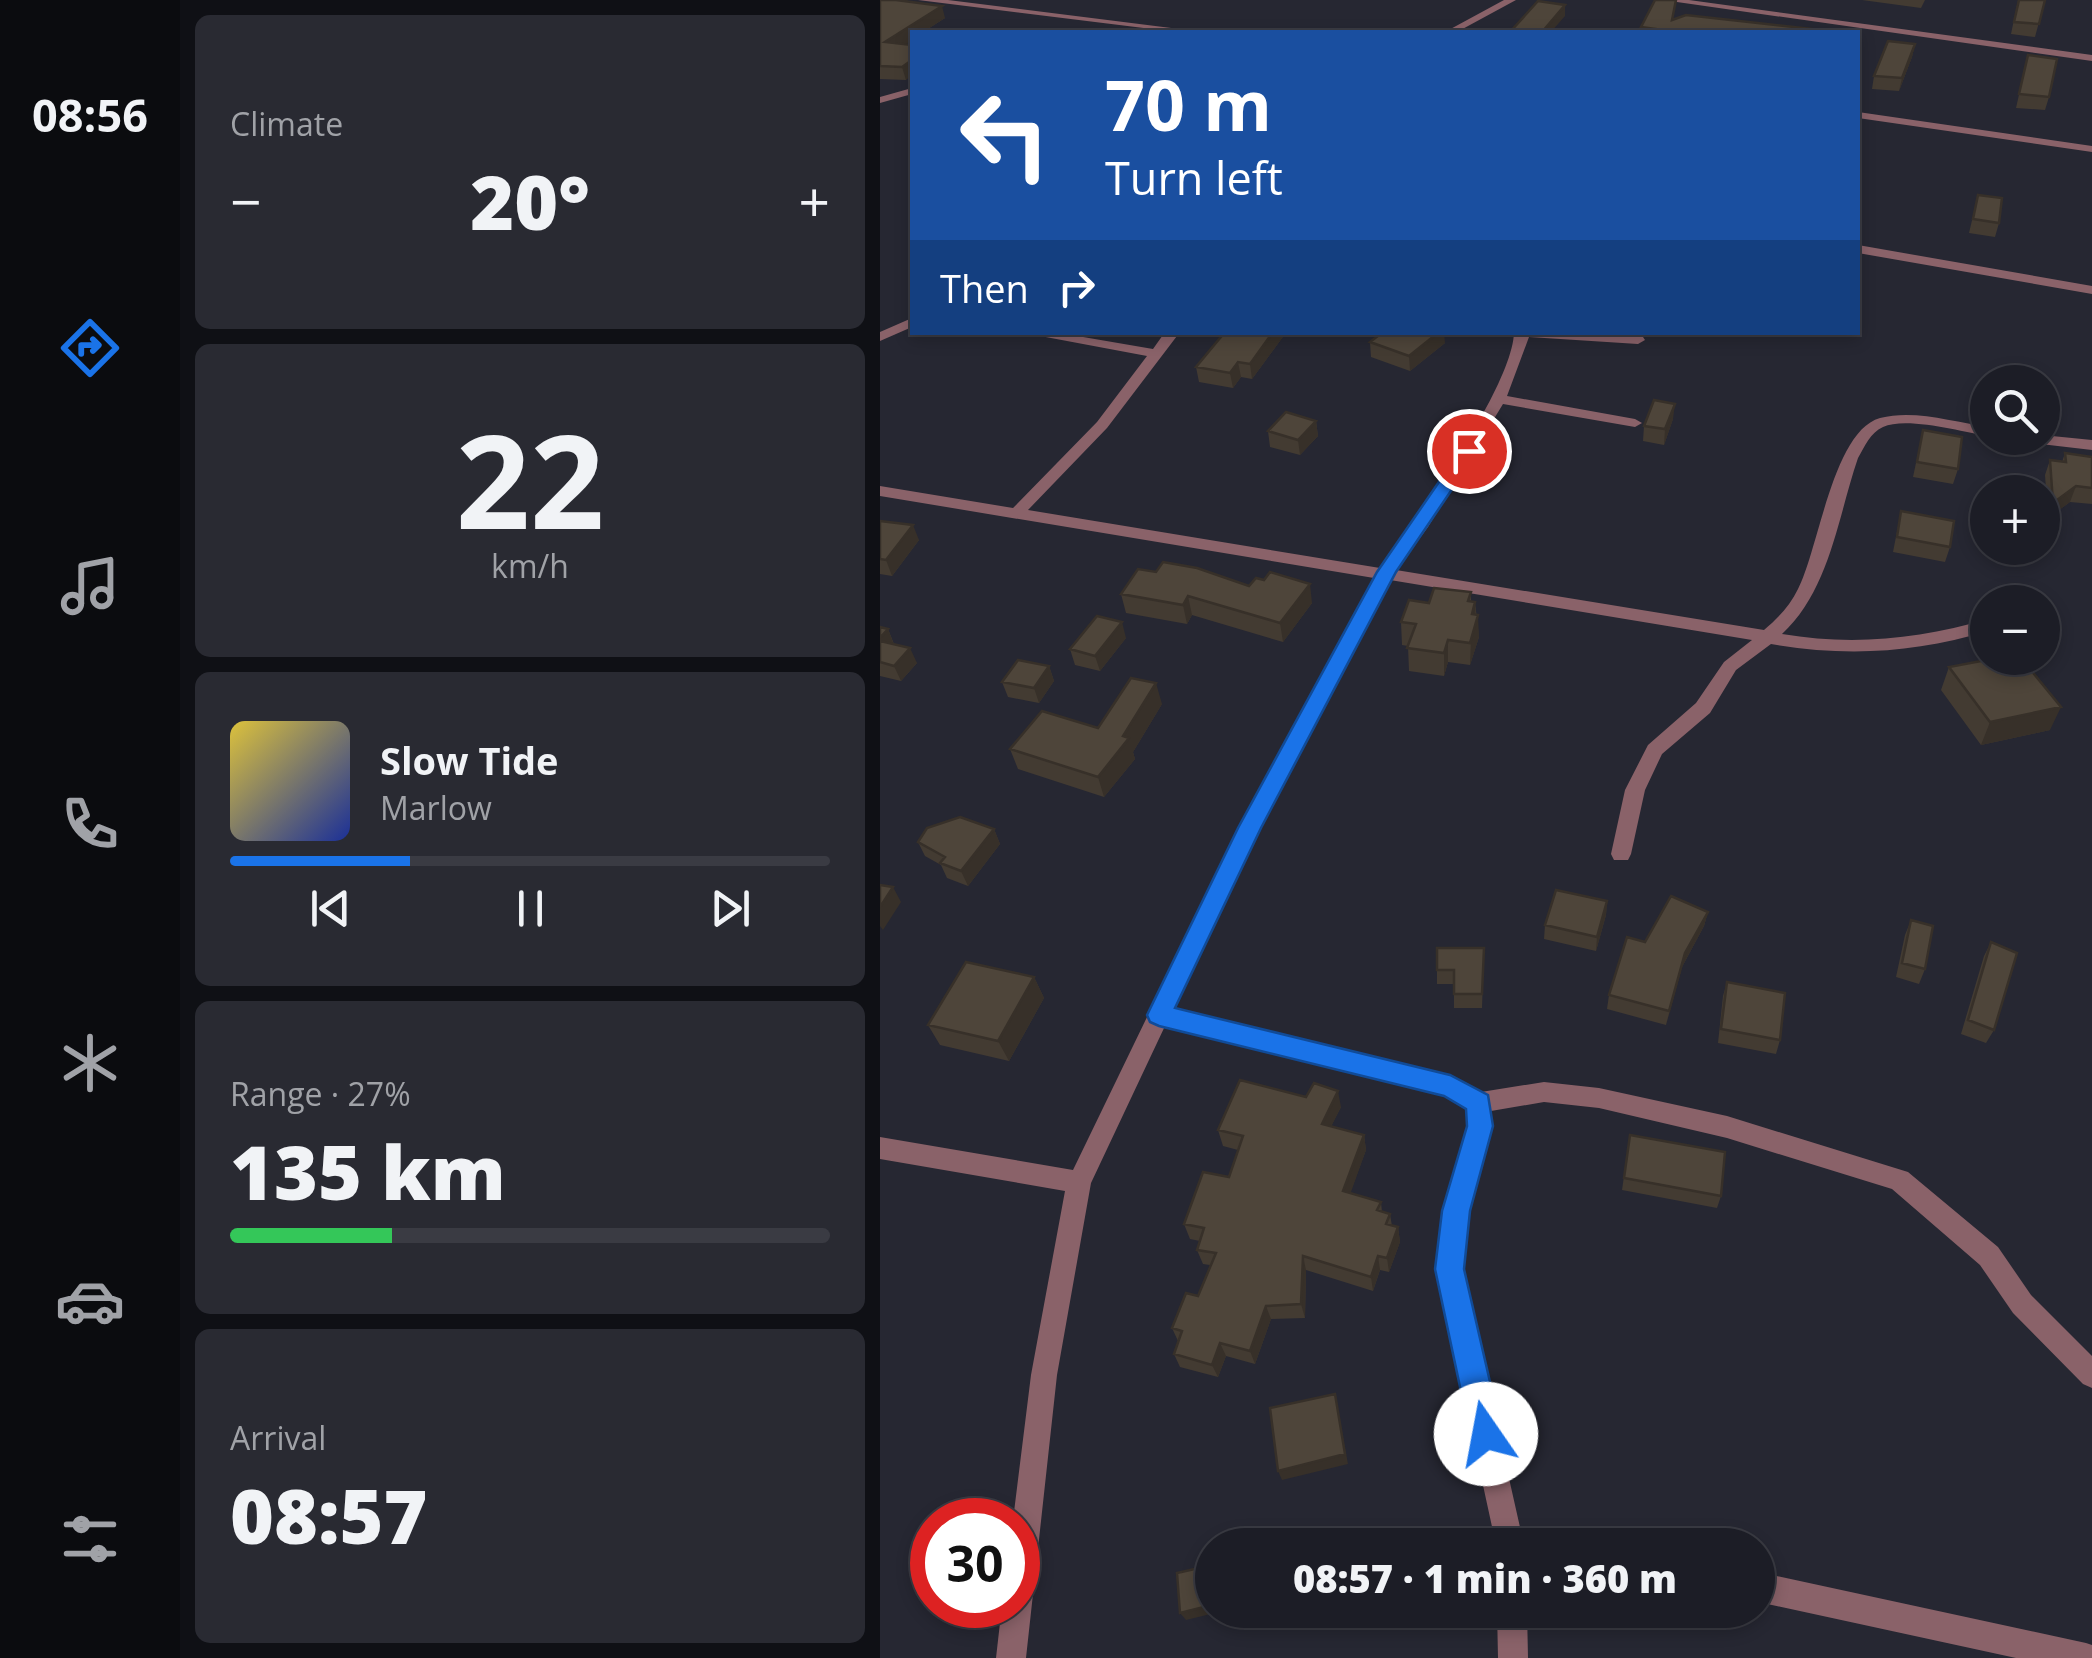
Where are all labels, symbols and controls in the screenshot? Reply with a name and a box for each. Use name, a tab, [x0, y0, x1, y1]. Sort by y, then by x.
text: 70 m	[1105, 56, 1272, 152]
icon: left	[940, 70, 1070, 200]
text: 08:56	[32, 84, 148, 145]
text: Climate	[230, 102, 343, 145]
text: Turn left	[1105, 147, 1283, 208]
text: 20°	[470, 150, 590, 252]
text: −	[230, 163, 261, 238]
text: +	[799, 163, 830, 238]
icon: right	[1049, 260, 1104, 315]
text: Then	[940, 262, 1029, 314]
icon: directions	[55, 313, 125, 383]
map controls	[1970, 365, 2060, 675]
button: search	[1970, 365, 2060, 455]
text: 22	[456, 390, 604, 567]
pin	[1427, 409, 1512, 494]
icon: arrive	[1442, 424, 1497, 479]
button: +	[1970, 475, 2060, 565]
text: km/h	[491, 544, 569, 587]
icon: music	[55, 551, 125, 621]
button: −	[1970, 585, 2060, 675]
text: Slow Tide	[380, 734, 559, 786]
text: Marlow	[380, 786, 492, 829]
icon: phone	[55, 789, 125, 859]
icon: previous	[303, 881, 358, 936]
icon: pause	[503, 881, 558, 936]
icon: next	[703, 881, 758, 936]
icon: climate	[55, 1028, 125, 1098]
text: Range · 27%	[230, 1072, 411, 1115]
text: 135 km	[230, 1120, 506, 1222]
icon: car	[55, 1266, 125, 1336]
position arrow	[1434, 1382, 1538, 1486]
text: Arrival	[230, 1416, 326, 1459]
text: 08:57	[230, 1464, 427, 1566]
speed limit sign: 30	[910, 1498, 1040, 1628]
icon: filters	[55, 1504, 125, 1574]
text: 08:57 · 1 min · 360 m	[1293, 1552, 1677, 1604]

